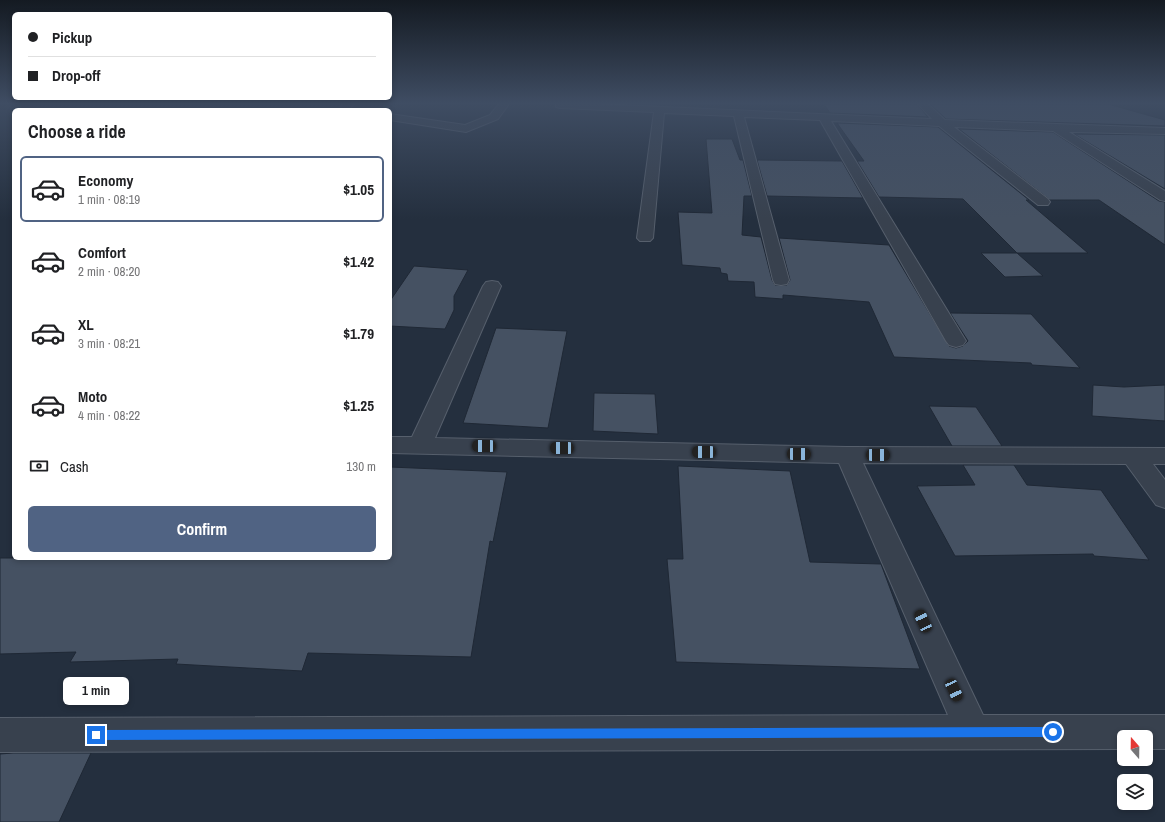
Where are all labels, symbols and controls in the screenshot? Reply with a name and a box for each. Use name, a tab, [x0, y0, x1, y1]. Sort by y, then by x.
text: Pickup	[52, 27, 92, 48]
text: Drop-off	[52, 65, 101, 86]
text: Choose a ride	[28, 119, 126, 144]
text: Economy	[78, 170, 133, 191]
icon: car	[30, 171, 66, 207]
text: $1.05	[343, 179, 374, 200]
text: 1 min · 08:19	[78, 191, 140, 208]
text: Comfort	[78, 242, 126, 263]
icon: car	[30, 243, 66, 279]
text: $1.42	[343, 251, 374, 272]
text: 2 min · 08:20	[78, 263, 140, 280]
text: XL	[78, 314, 94, 335]
icon: car	[30, 315, 66, 351]
text: $1.79	[343, 323, 374, 344]
text: 3 min · 08:21	[78, 335, 140, 352]
text: Moto	[78, 386, 107, 407]
icon: car	[30, 387, 66, 423]
text: $1.25	[343, 395, 374, 416]
text: 4 min · 08:22	[78, 407, 140, 424]
car	[472, 440, 496, 452]
car	[550, 442, 574, 454]
car	[692, 446, 716, 458]
car	[787, 448, 811, 460]
car	[866, 449, 890, 461]
icon: cash	[28, 455, 50, 477]
text: Cash	[60, 456, 89, 477]
text: 130 m	[346, 458, 376, 475]
button: Confirm	[28, 506, 376, 552]
car	[912, 608, 934, 634]
callout: 1 min	[63, 677, 129, 705]
car	[943, 677, 965, 703]
text: 1 min	[82, 682, 110, 699]
route start	[1044, 723, 1062, 741]
route end	[87, 726, 105, 744]
north arrow	[1117, 730, 1153, 766]
map controls	[1117, 730, 1153, 810]
button: layers	[1117, 774, 1153, 810]

